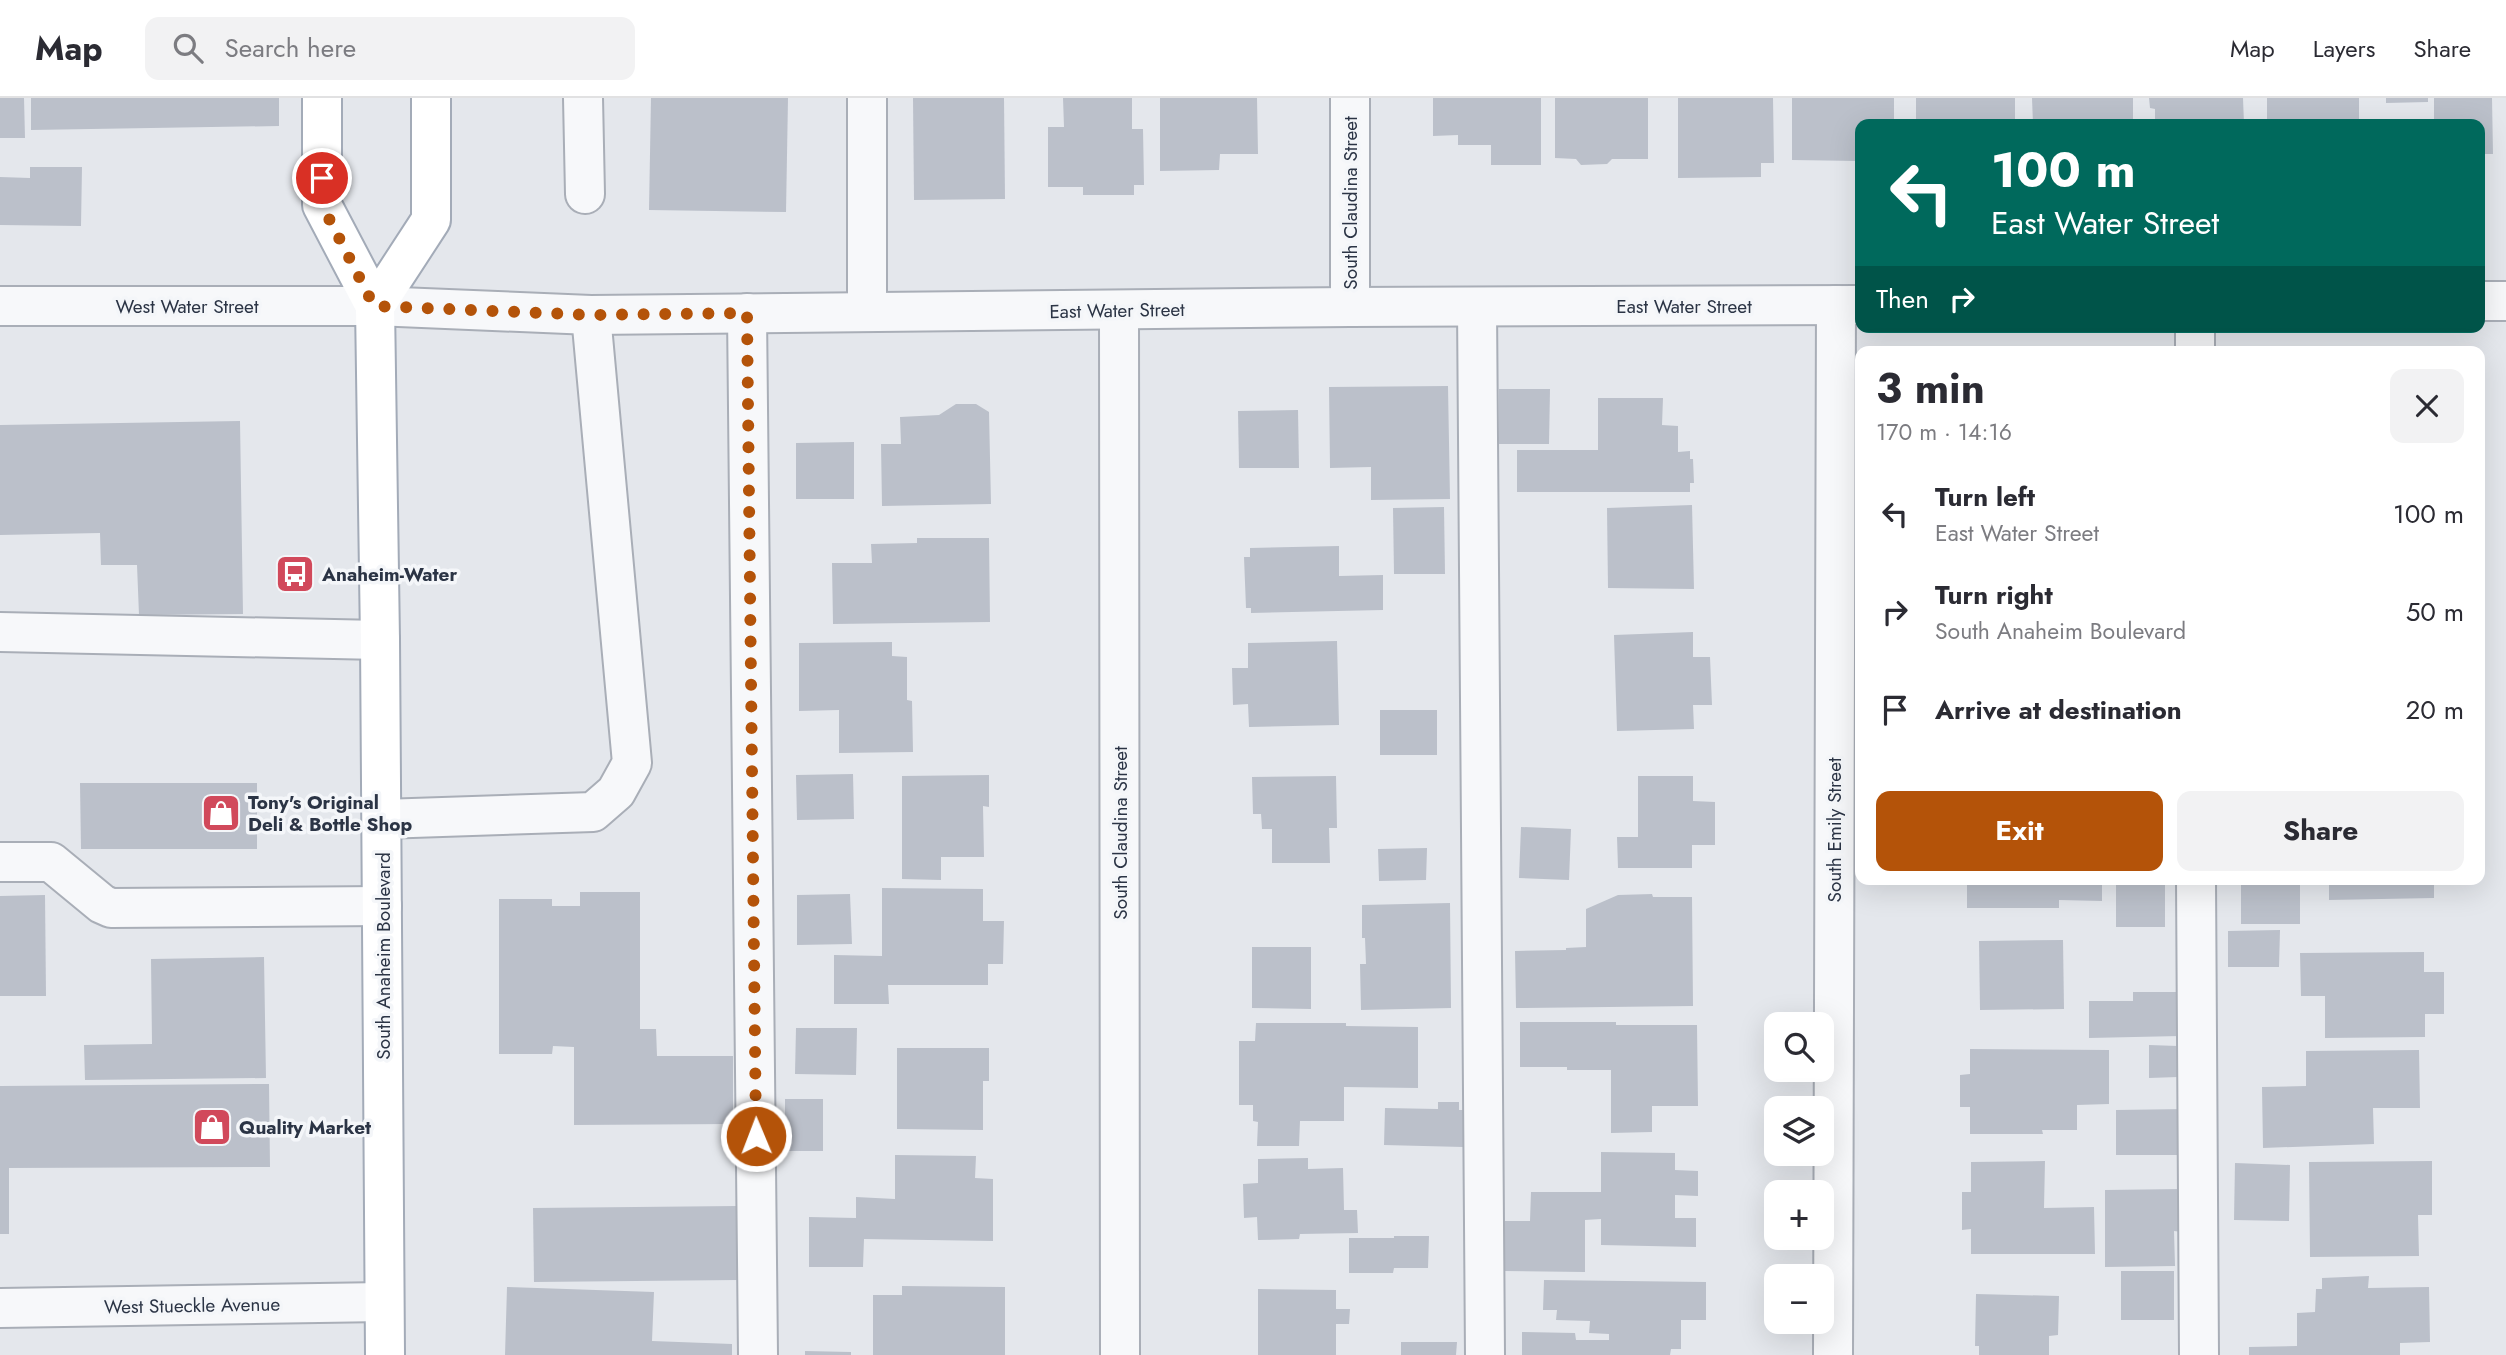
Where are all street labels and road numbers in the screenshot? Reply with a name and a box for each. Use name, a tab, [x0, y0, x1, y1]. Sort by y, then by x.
street label: South Claudina Street	[1337, 116, 1364, 290]
street label: West Water Street	[116, 293, 259, 320]
street label: East Water Street	[1616, 293, 1752, 320]
street label: East Water Street	[1049, 296, 1185, 325]
street label: South Claudina Street	[1107, 746, 1134, 920]
street label: South Emily Street	[1821, 757, 1848, 902]
street label: South Anaheim Boulevard	[370, 852, 397, 1060]
street label: West Stueckle Avenue	[104, 1290, 281, 1321]

